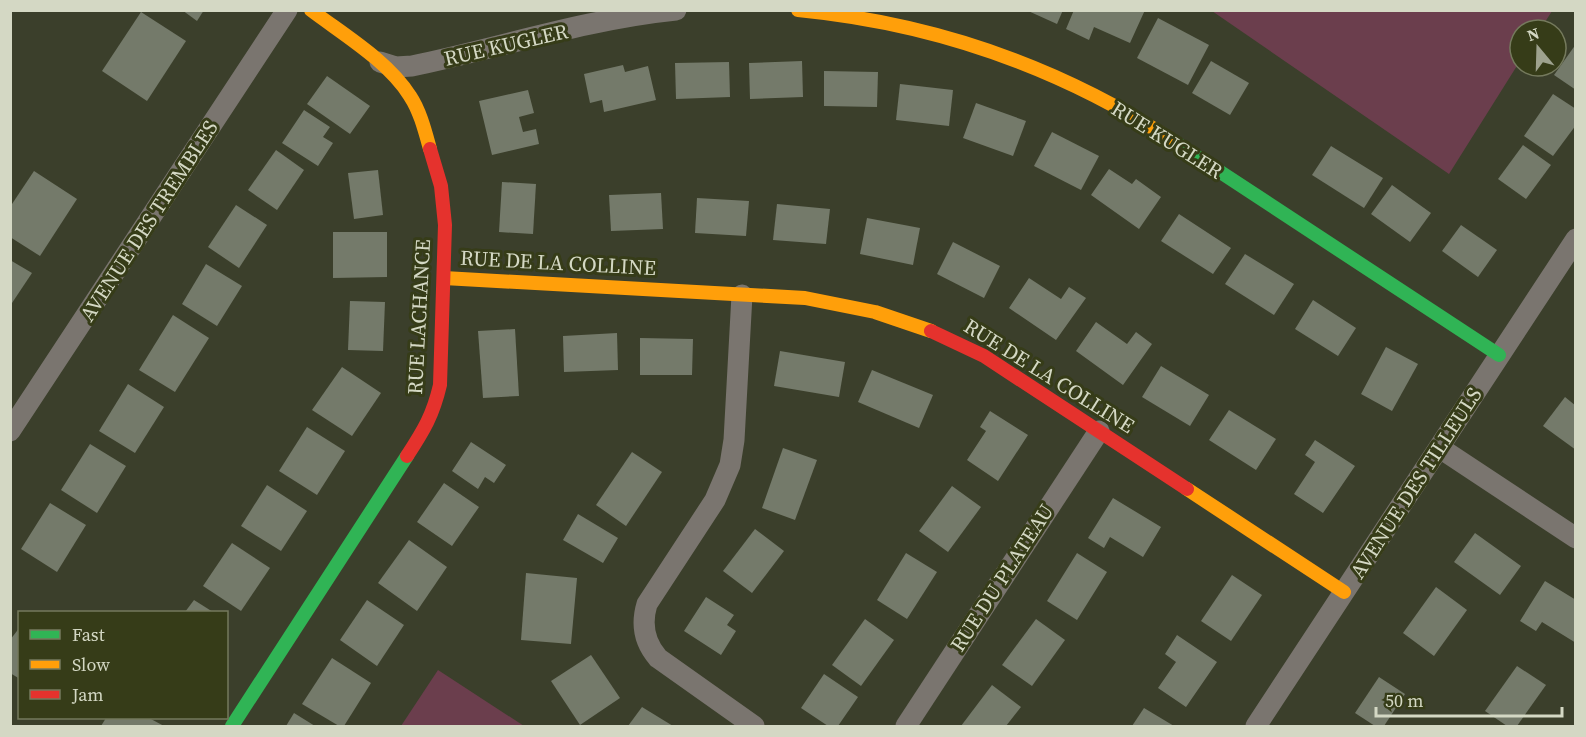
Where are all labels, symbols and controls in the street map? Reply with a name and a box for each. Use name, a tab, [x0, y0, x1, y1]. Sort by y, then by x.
street label: RUE KUGLER	[441, 16, 571, 73]
north arrow	[1508, 18, 1568, 78]
text: N	[1524, 21, 1543, 46]
street label: RUE KUGLER	[1106, 94, 1229, 186]
street label: AVENUE DES TREMBLES	[73, 115, 225, 327]
street label: RUE LACHANCE	[400, 239, 437, 395]
street label: RUE DE LA COLLINE	[459, 243, 657, 282]
street label: RUE DE LA COLLINE	[958, 311, 1140, 440]
street label: AVENUE DES TILLEULS	[1343, 381, 1488, 584]
street label: RUE DU PLATEAU	[943, 498, 1060, 657]
legend	[18, 611, 228, 719]
text: Fast	[72, 622, 105, 647]
text: Slow	[72, 652, 110, 677]
scale bar	[1376, 680, 1562, 718]
text: Jam	[71, 682, 104, 707]
text: 50 m	[1385, 688, 1423, 713]

